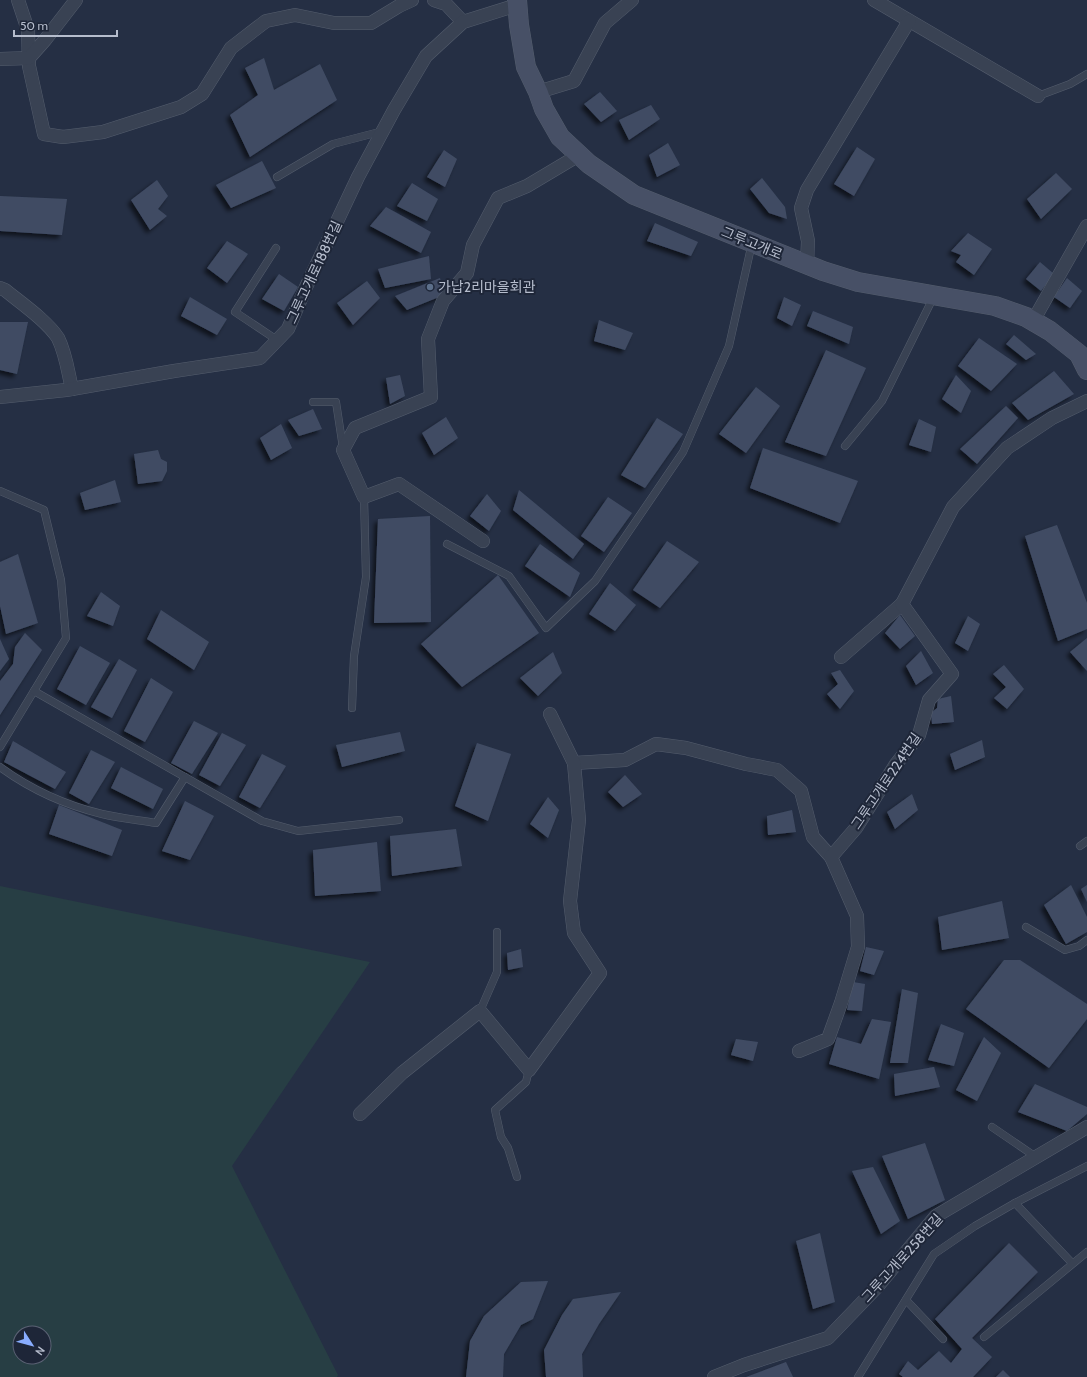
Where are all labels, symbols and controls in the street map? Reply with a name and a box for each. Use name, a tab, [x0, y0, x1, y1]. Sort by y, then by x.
scale bar	[14, 12, 117, 38]
text: 50 m	[20, 18, 48, 33]
street label: 그루고개로188번길	[282, 218, 346, 326]
street label: 그루고개로	[719, 223, 785, 263]
place label: 가납2리마을회관	[438, 278, 536, 296]
marker: 가납2리마을회관	[425, 282, 435, 292]
street label: 그루고개로224번길	[847, 729, 925, 833]
street label: 그루고개로258번길	[857, 1210, 947, 1306]
north arrow	[12, 1325, 52, 1365]
text: N	[32, 1344, 48, 1358]

